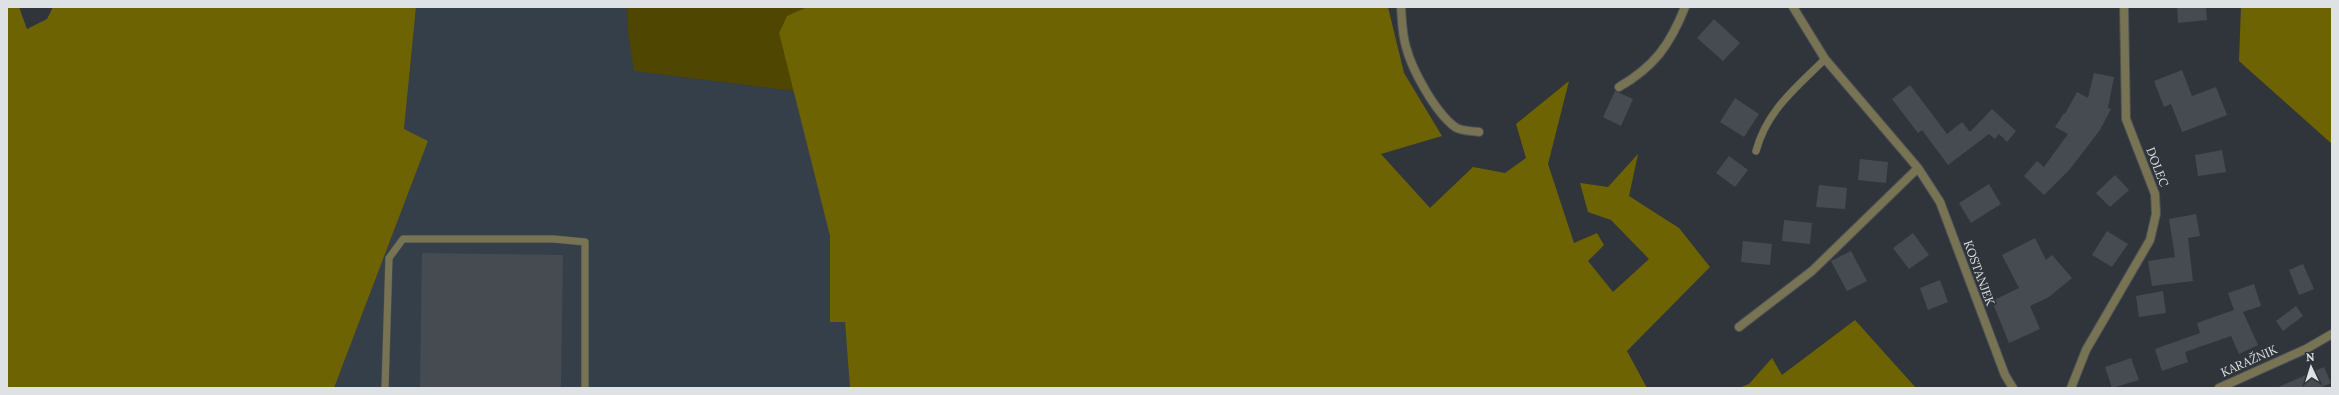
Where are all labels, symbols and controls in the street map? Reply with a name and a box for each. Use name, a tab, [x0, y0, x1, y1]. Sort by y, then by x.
street label: DOLEC	[2143, 145, 2172, 189]
street label: KOSTANJEK	[1961, 238, 1998, 308]
street label: KARAŽNIK	[2218, 341, 2280, 380]
north arrow	[2291, 347, 2331, 387]
text: N	[2306, 350, 2316, 364]

